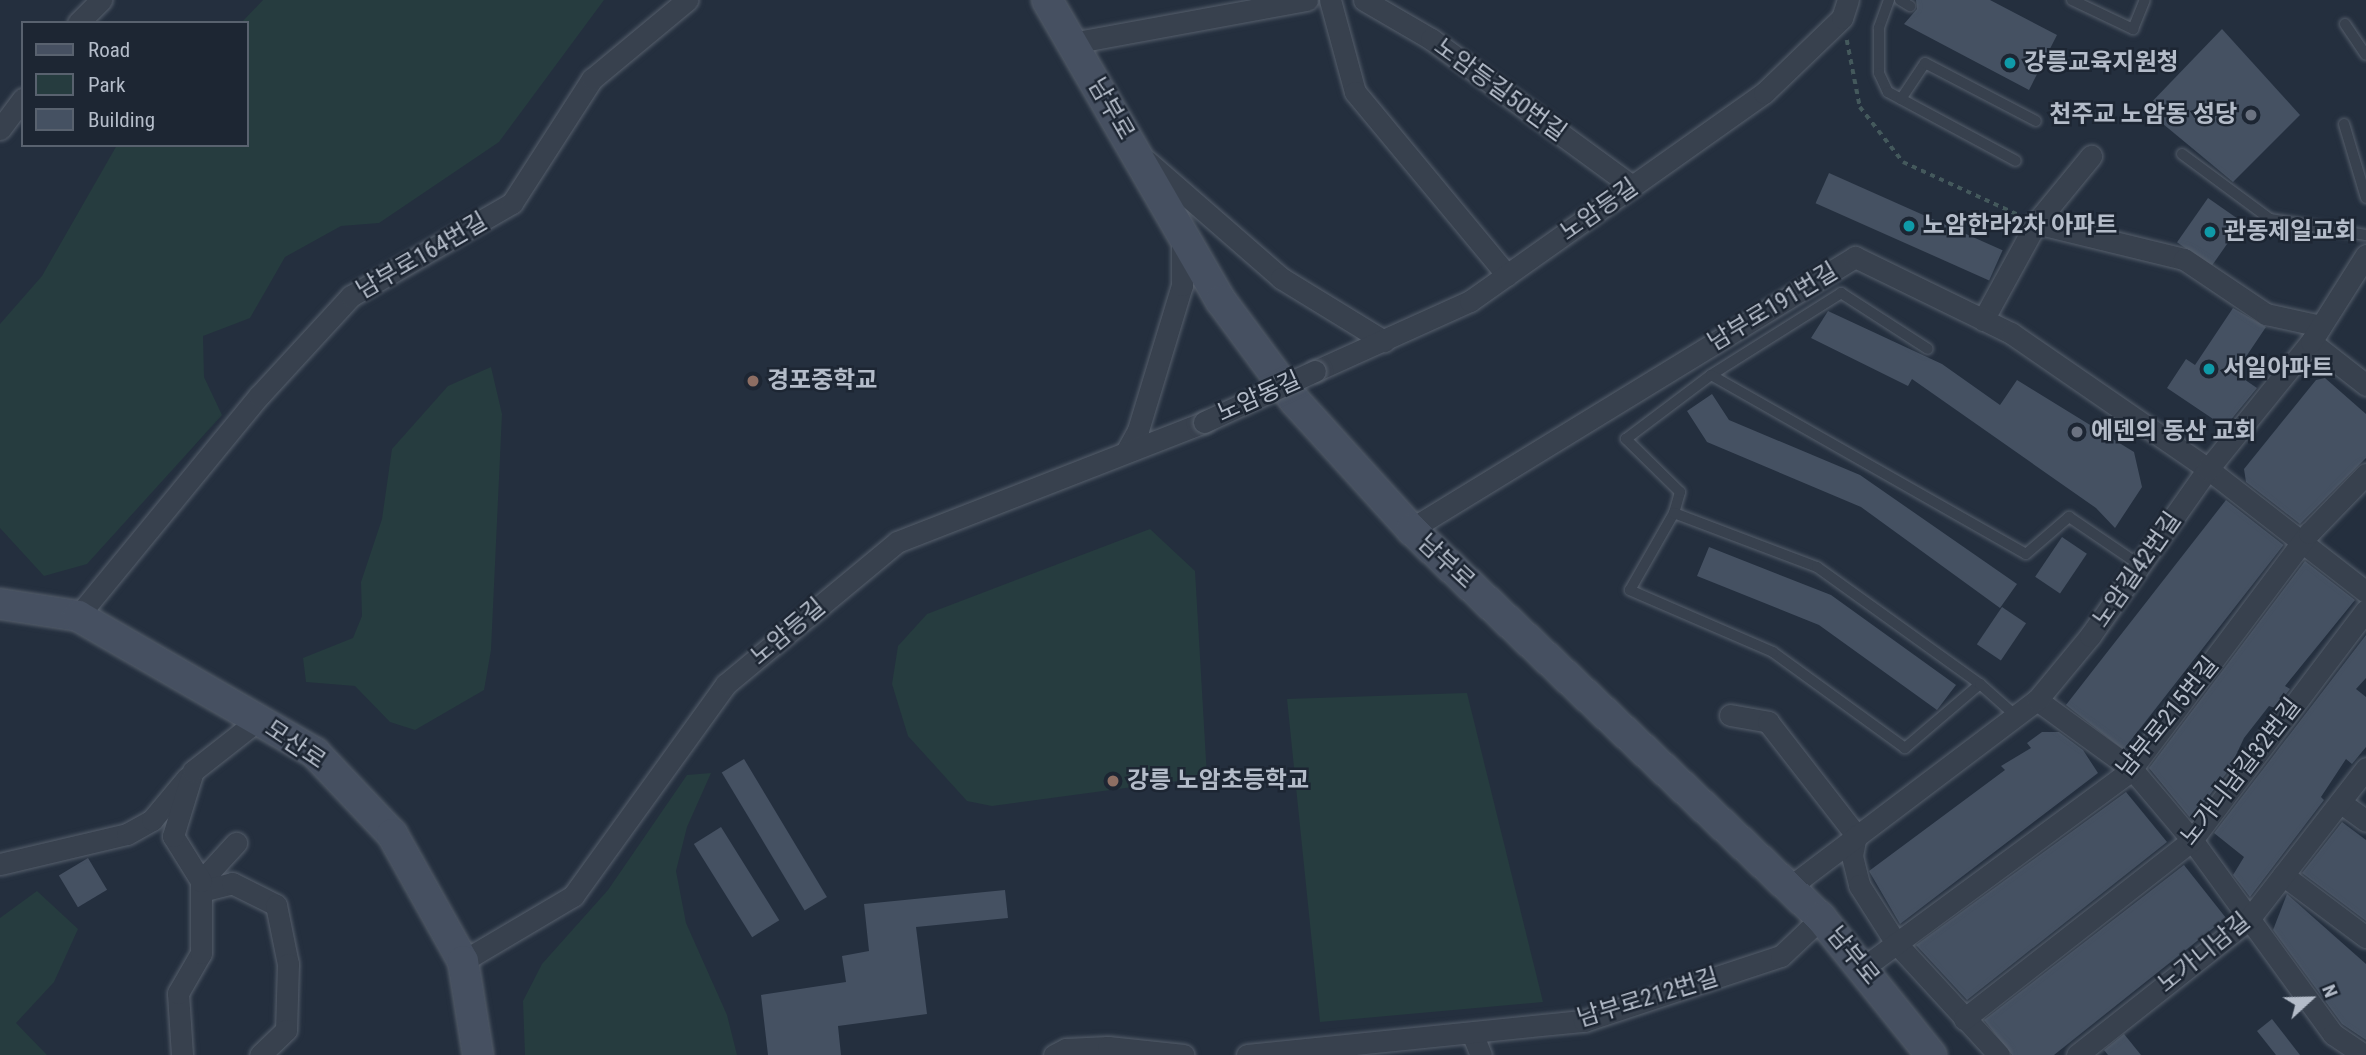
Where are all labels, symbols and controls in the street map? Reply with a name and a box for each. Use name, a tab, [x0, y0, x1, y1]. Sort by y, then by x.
legend	[21, 21, 248, 147]
street label: 노암등길50번길	[1428, 32, 1572, 148]
text: Road	[88, 38, 130, 62]
place label: 강릉교육지원청	[2024, 49, 2179, 77]
marker: 강릉교육지원청	[2002, 55, 2018, 71]
text: Park	[88, 73, 125, 97]
street label: 남부로	[1082, 73, 1140, 145]
place label: 천주교 노암동 성당	[2049, 101, 2237, 129]
marker: 천주교 노암동 성당	[2243, 107, 2259, 123]
text: Building	[88, 108, 155, 132]
street label: 노암등길	[1555, 173, 1643, 247]
street label: 남부로164번길	[352, 207, 492, 305]
place label: 노암한라2차 아파트	[1923, 212, 2117, 240]
marker: 노암한라2차 아파트	[1901, 218, 1917, 234]
place label: 관동제일교회	[2224, 218, 2356, 246]
marker: 관동제일교회	[2202, 224, 2218, 240]
street label: 남부로191번길	[1703, 257, 1843, 357]
place label: 서일아파트	[2223, 355, 2333, 383]
marker: 서일아파트	[2201, 361, 2217, 377]
street label: 노암동길	[1213, 366, 1305, 428]
place label: 경포중학교	[767, 367, 877, 395]
marker: 경포중학교	[745, 373, 761, 389]
place label: 에덴의 동산 교회	[2091, 418, 2257, 446]
marker: 에덴의 동산 교회	[2069, 424, 2085, 440]
street label: 노암길42번길	[2087, 507, 2187, 633]
street label: 남부로	[1412, 529, 1480, 595]
street label: 노암등길	[745, 593, 831, 671]
street label: 남부로215번길	[2111, 651, 2225, 783]
street label: 노가니남길32번길	[2175, 693, 2307, 851]
street label: 모산로	[259, 715, 331, 775]
place label: 강릉 노암초등학교	[1127, 767, 1309, 795]
marker: 강릉 노암초등학교	[1105, 773, 1121, 789]
street label: 노가니남길	[2152, 907, 2256, 999]
street label: 남부로	[1821, 921, 1885, 991]
street label: 남부로212번길	[1574, 963, 1722, 1033]
north arrow	[2275, 964, 2345, 1034]
text: N	[2317, 981, 2343, 1001]

